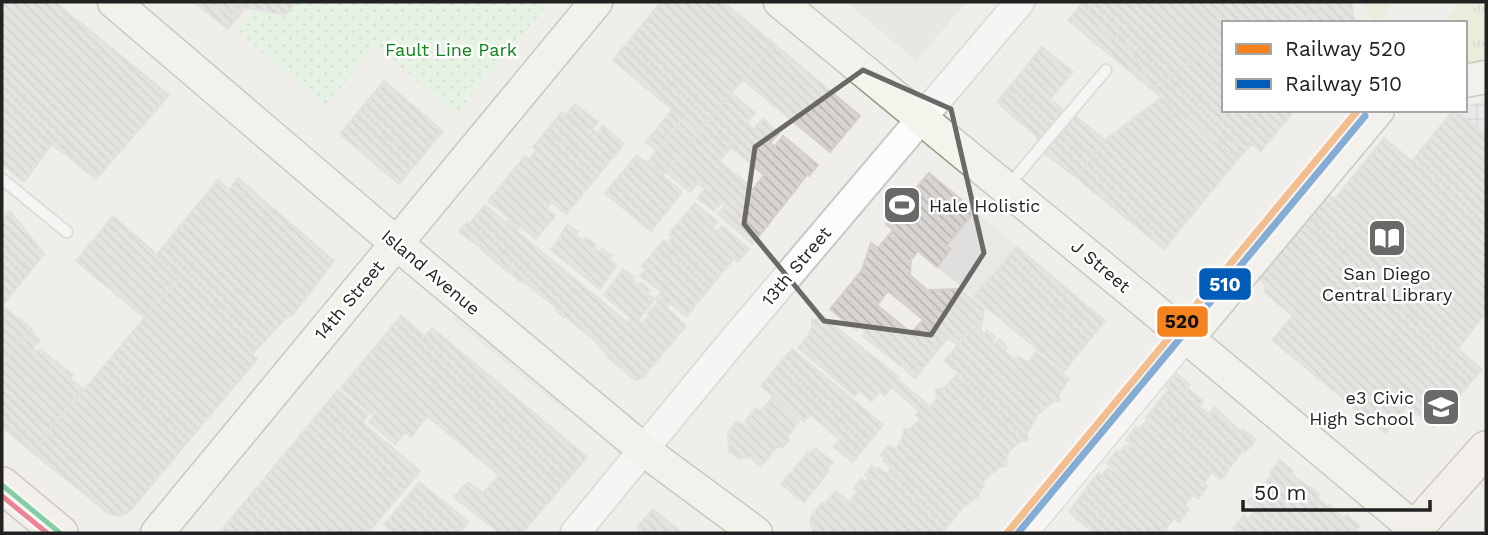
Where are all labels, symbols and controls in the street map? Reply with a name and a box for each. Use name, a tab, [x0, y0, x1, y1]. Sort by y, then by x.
legend	[1222, 21, 1467, 112]
text: Railway 520	[1285, 36, 1406, 61]
park label: Fault Line Park	[385, 39, 517, 60]
text: Railway 510	[1285, 71, 1402, 96]
sports icon: Hale Holistic	[881, 184, 923, 226]
place label: Hale Holistic	[929, 195, 1040, 216]
library icon: San Diego Central Library	[1366, 217, 1408, 259]
street label: 13th Street	[757, 222, 835, 310]
street label: Island Avenue	[378, 225, 484, 319]
street label: J Street	[1067, 235, 1135, 297]
street label: 14th Street	[310, 256, 389, 344]
place label: San Diego Central Library	[1322, 263, 1453, 305]
line badge: 510	[1198, 267, 1252, 301]
text: 510	[1209, 273, 1241, 296]
line badge: 520	[1156, 305, 1209, 338]
text: 520	[1165, 310, 1199, 333]
school or university icon: e3 Civic High School	[1420, 386, 1462, 428]
place label: e3 Civic High School	[1309, 387, 1414, 429]
scale bar	[1243, 468, 1430, 512]
text: 50 m	[1254, 480, 1306, 505]

